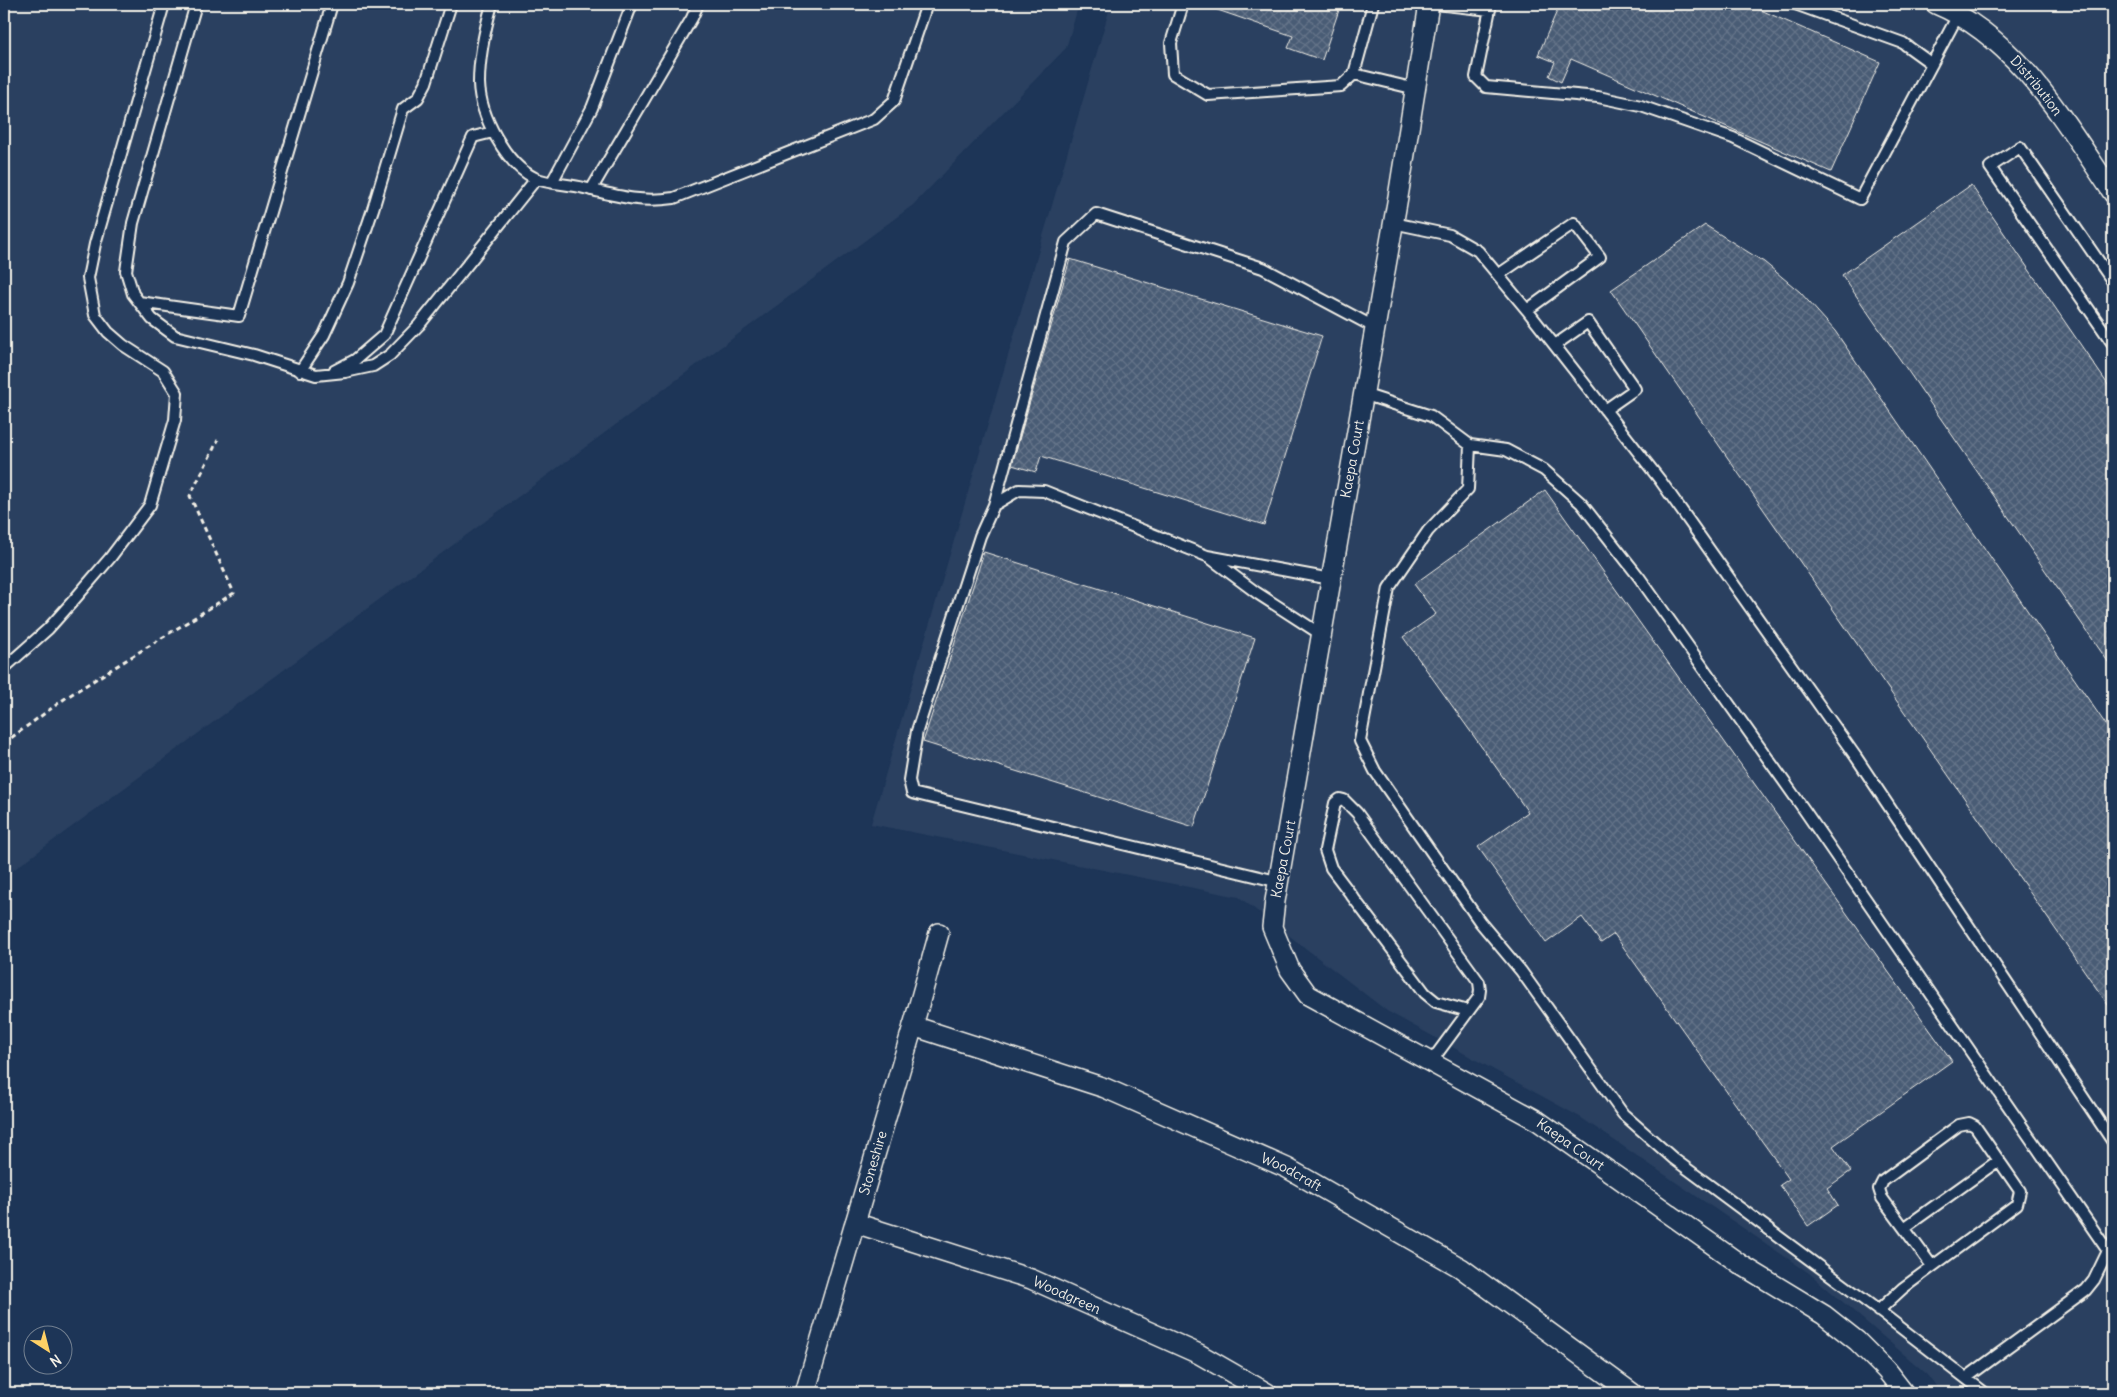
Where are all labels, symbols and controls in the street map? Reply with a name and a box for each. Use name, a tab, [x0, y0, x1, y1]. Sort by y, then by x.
street label: Distribution	[2007, 52, 2067, 119]
street label: Kaepa Court	[1336, 418, 1368, 499]
street label: Kaepa Court	[1267, 818, 1299, 899]
street label: Kaepa Court	[1533, 1114, 1608, 1174]
street label: Stoneshire	[855, 1128, 891, 1197]
street label: Woodcraft	[1258, 1149, 1325, 1195]
street label: Woodgreen	[1030, 1272, 1104, 1318]
north arrow	[22, 1324, 72, 1374]
text: N	[46, 1350, 65, 1371]

